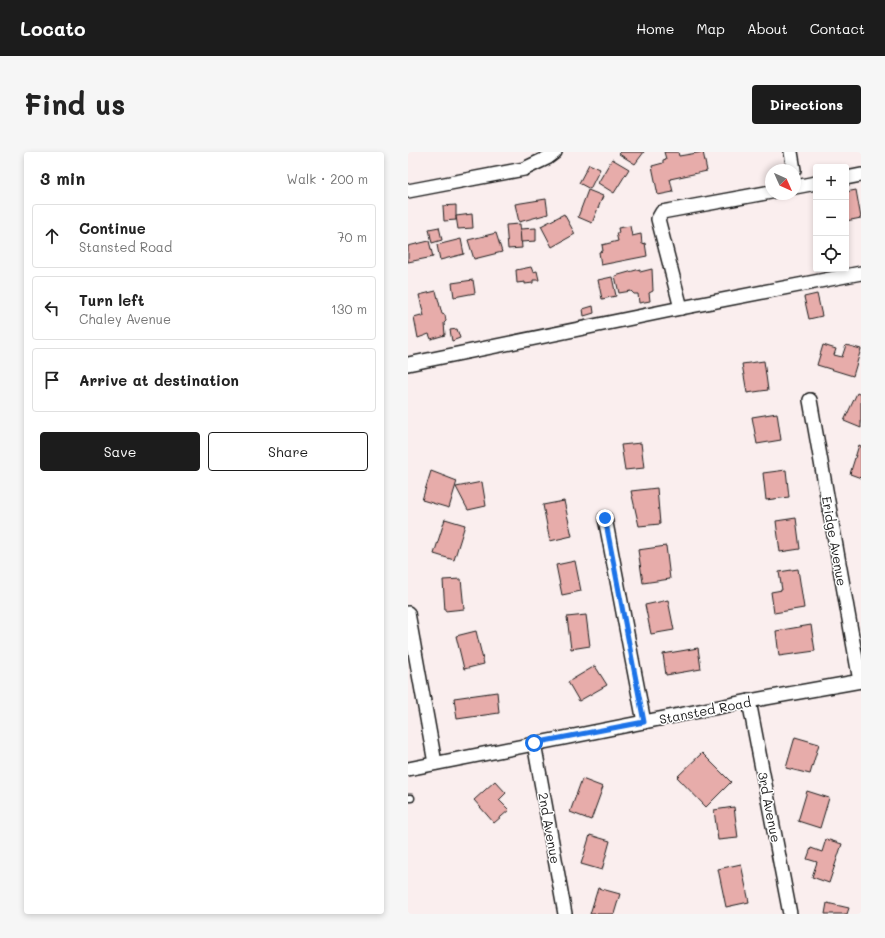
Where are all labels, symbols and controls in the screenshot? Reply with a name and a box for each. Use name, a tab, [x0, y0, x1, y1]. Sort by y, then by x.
text: Locato	[20, 16, 86, 41]
text: Home	[636, 19, 674, 38]
text: Map	[696, 19, 725, 38]
text: About	[747, 19, 788, 38]
text: Contact	[810, 19, 865, 38]
button: Directions	[752, 85, 861, 124]
text: Find us	[24, 86, 125, 122]
north arrow	[765, 164, 801, 200]
map controls	[813, 164, 849, 272]
button: +	[813, 164, 849, 200]
text: 3 min	[40, 167, 85, 189]
text: Walk · 200 m	[287, 170, 368, 187]
button: −	[813, 200, 849, 236]
text: Continue	[79, 218, 146, 238]
icon: ahead	[41, 225, 63, 247]
text: 70 m	[337, 228, 367, 245]
button: locate	[813, 236, 849, 272]
text: Stansted Road	[79, 238, 172, 255]
text: Turn left	[79, 290, 144, 310]
icon: left	[41, 297, 63, 319]
text: 130 m	[331, 300, 367, 317]
text: Chaley Avenue	[79, 310, 171, 327]
icon: arrive	[41, 369, 63, 391]
text: Arrive at destination	[79, 370, 239, 390]
button: Save	[40, 432, 200, 471]
button: Share	[208, 432, 368, 471]
street label: Eridge Avenue	[819, 495, 851, 587]
route end	[596, 509, 614, 527]
street label: Stansted Road	[658, 693, 752, 727]
route start	[525, 734, 543, 752]
street label: 3rd Avenue	[755, 770, 785, 844]
street label: 2nd Avenue	[535, 791, 565, 865]

